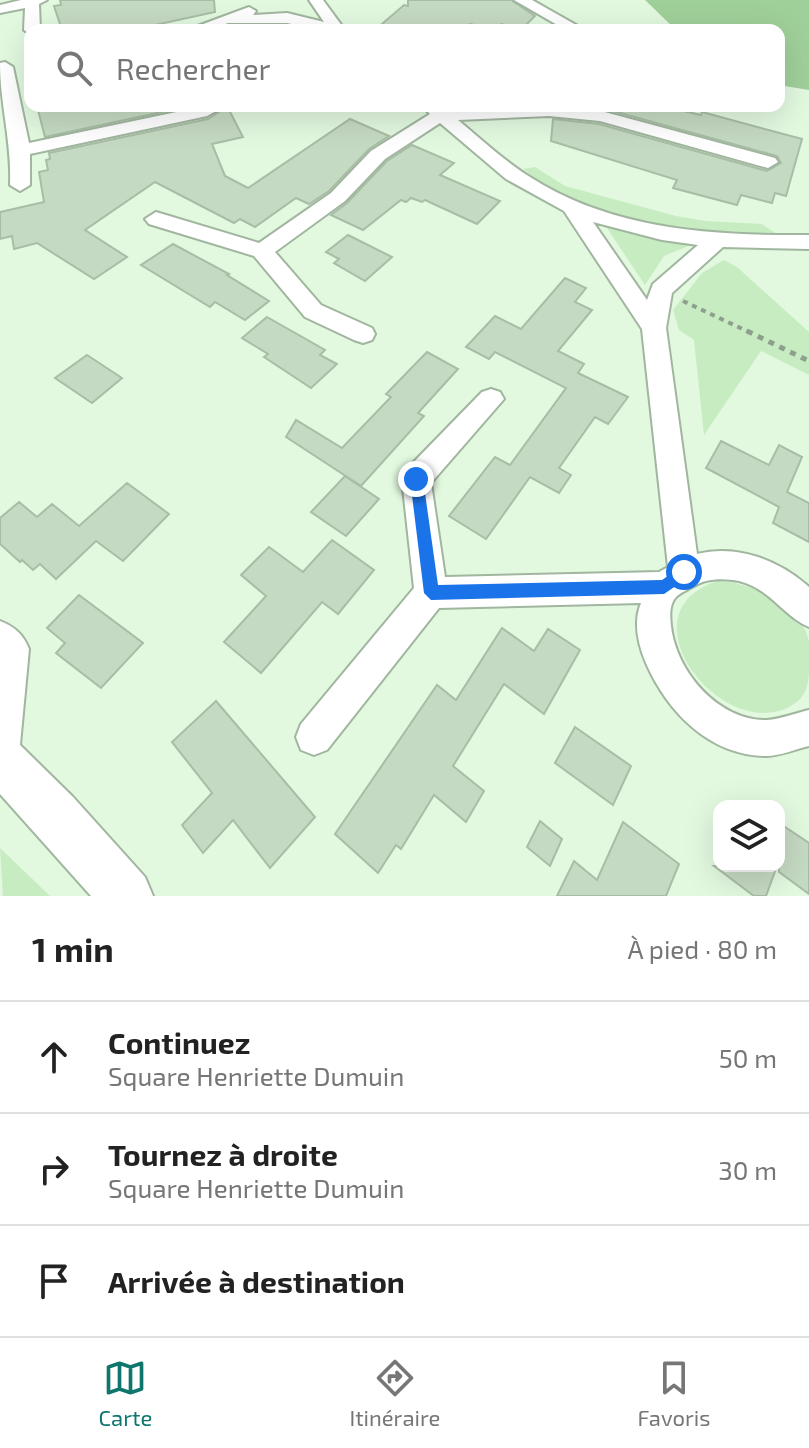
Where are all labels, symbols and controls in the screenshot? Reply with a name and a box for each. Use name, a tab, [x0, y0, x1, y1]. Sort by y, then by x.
search box	[24, 24, 785, 112]
icon: search	[52, 46, 96, 90]
text: Rechercher	[116, 50, 271, 86]
route end	[398, 461, 434, 497]
route start	[666, 554, 702, 590]
map controls	[713, 800, 785, 872]
button: layers	[713, 800, 785, 872]
text: 1 min	[32, 928, 114, 969]
text: À pied · 80 m	[627, 933, 777, 964]
text: Continuez	[108, 1024, 250, 1060]
icon: ahead	[32, 1035, 76, 1079]
text: 50 m	[719, 1042, 777, 1073]
text: Square Henriette Dumuin	[108, 1060, 404, 1091]
text: Tournez à droite	[108, 1136, 338, 1172]
icon: right	[32, 1147, 76, 1191]
text: 30 m	[718, 1154, 777, 1185]
text: Square Henriette Dumuin	[108, 1172, 404, 1203]
icon: arrive	[32, 1259, 76, 1303]
text: Arrivée à destination	[108, 1263, 405, 1299]
tab: Carte	[99, 1356, 152, 1430]
tab: Itinéraire	[349, 1356, 440, 1430]
tab: Favoris	[637, 1356, 710, 1430]

